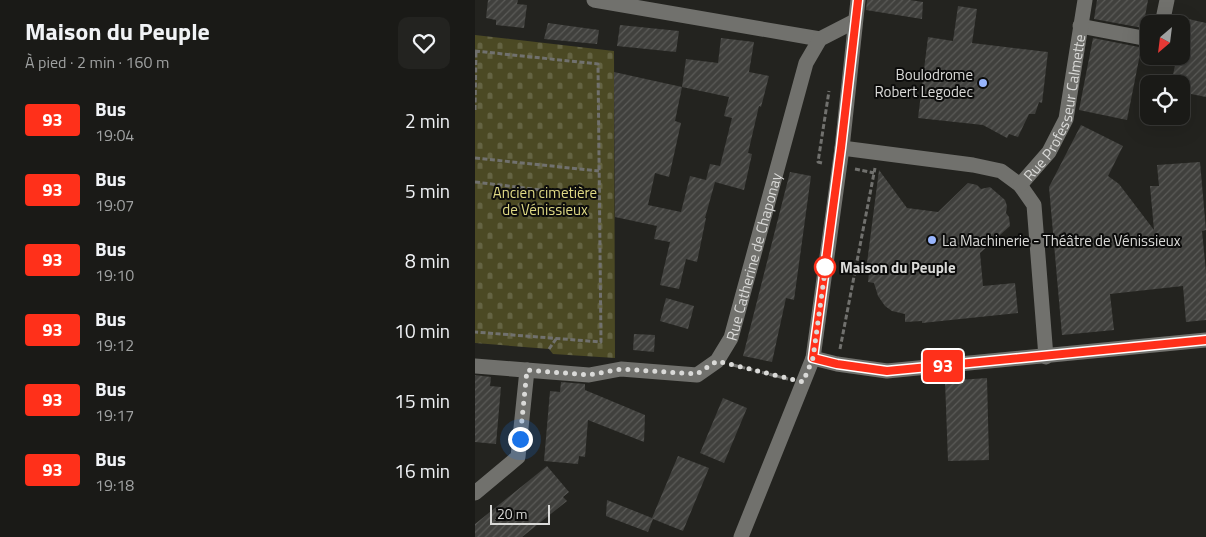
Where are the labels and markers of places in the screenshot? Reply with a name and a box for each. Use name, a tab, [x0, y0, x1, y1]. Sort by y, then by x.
place label: Boulodrome Robert Legodec	[874, 63, 973, 103]
marker: Boulodrome Robert Legodec	[977, 77, 989, 89]
place label: La Machinerie - Théâtre de Vénissieux	[942, 229, 1181, 252]
marker: La Machinerie - Théâtre de Vénissieux	[926, 234, 938, 246]
marker: Maison du Peuple	[814, 256, 836, 278]
place label: Maison du Peuple	[840, 256, 956, 279]

